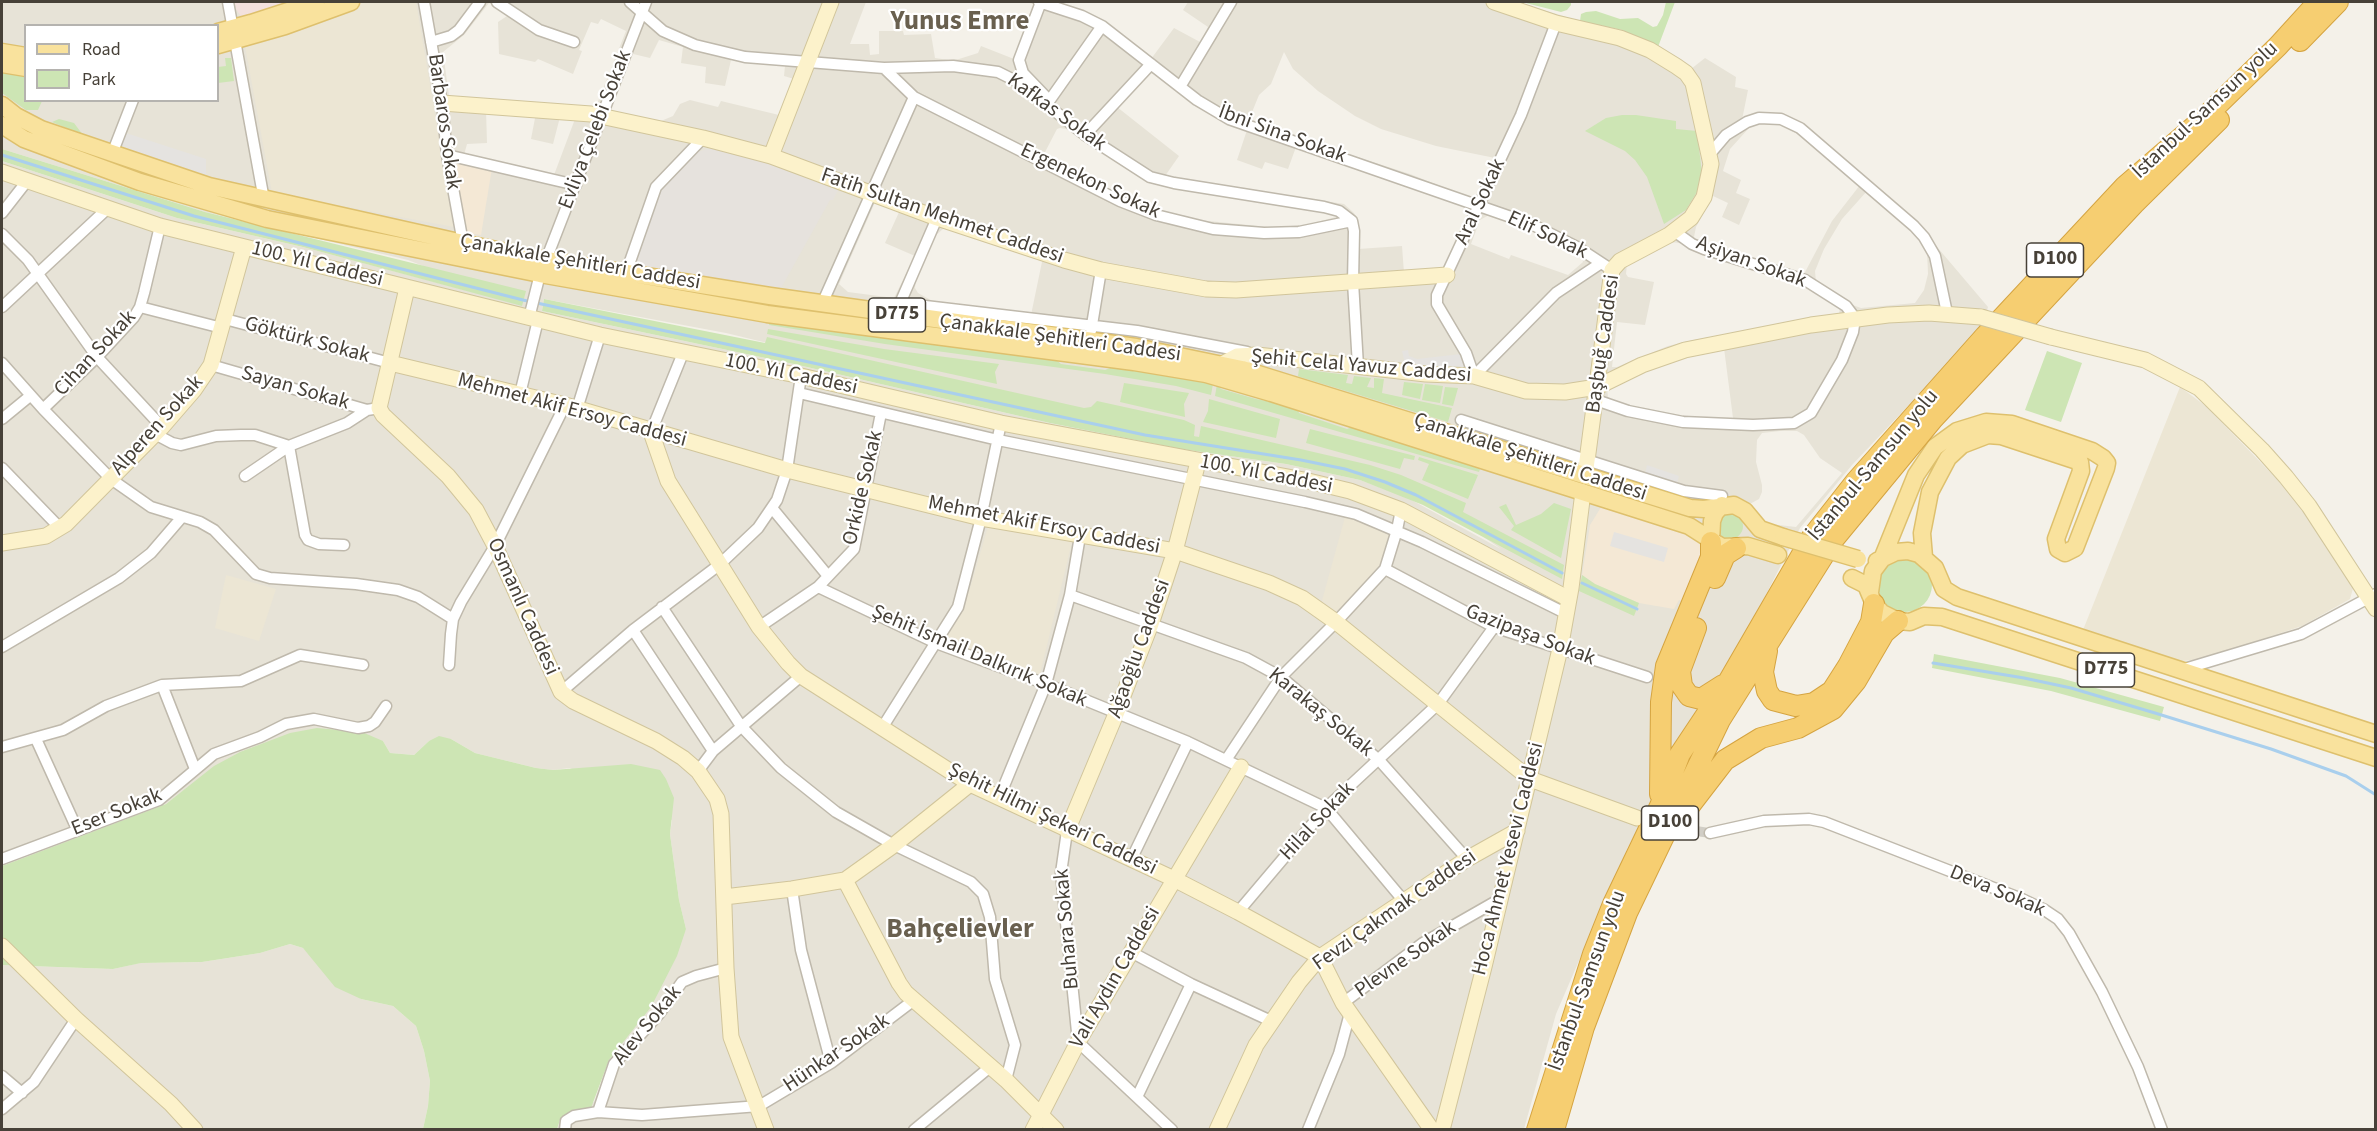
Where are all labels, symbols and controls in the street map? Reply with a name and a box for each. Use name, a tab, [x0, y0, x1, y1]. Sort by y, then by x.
district label: Yunus Emre	[890, 7, 1030, 39]
legend	[24, 24, 219, 102]
text: Road	[82, 37, 121, 62]
street label: İstanbul-Samsun yolu	[2128, 37, 2284, 185]
street label: Evliya Çelebi Sokak	[554, 47, 638, 213]
street label: Barbaros Sokak	[421, 52, 465, 192]
text: Park	[82, 67, 116, 92]
street label: Kafkas Sokak	[1002, 69, 1110, 157]
street label: İbni Sina Sokak	[1215, 100, 1349, 170]
street label: Ergenekon Sokak	[1016, 139, 1164, 225]
street label: Aral Sokak	[1450, 155, 1512, 249]
street label: Fatih Sultan Mehmet Caddesi	[817, 164, 1067, 270]
street label: Elif Sokak	[1503, 206, 1591, 266]
street label: Çanakkale Şehitleri Caddesi	[458, 229, 702, 297]
street label: Aşiyan Sokak	[1693, 231, 1809, 295]
street label: 100. Yıl Caddesi	[249, 236, 385, 294]
road number: D100	[2026, 243, 2084, 277]
street label: Başbuğ Caddesi	[1582, 273, 1626, 415]
road number: D775	[868, 298, 926, 332]
street label: Cihan Sokak	[50, 306, 142, 402]
street label: Çanakkale Şehitleri Caddesi	[938, 310, 1182, 368]
street label: Göktürk Sokak	[242, 312, 372, 370]
street label: Şehit Celal Yavuz Caddesi	[1250, 345, 1472, 389]
street label: 100. Yıl Caddesi	[722, 349, 860, 401]
street label: Sayan Sokak	[238, 362, 352, 416]
street label: Mehmet Akif Ersoy Caddesi	[455, 368, 689, 454]
street label: Alperen Sokak	[107, 371, 209, 481]
street label: İstanbul-Samsun yolu	[1803, 385, 1945, 547]
street label: Çanakkale Şehitleri Caddesi	[1410, 408, 1650, 508]
street label: Orkide Sokak	[839, 428, 889, 548]
street label: 100. Yıl Caddesi	[1197, 450, 1335, 500]
street label: Mehmet Akif Ersoy Caddesi	[926, 491, 1162, 561]
street label: Osmanlı Caddesi	[481, 535, 563, 679]
street label: Ağaoğlu Caddesi	[1103, 576, 1177, 722]
street label: Şehit İsmail Dalkırık Sokak	[867, 600, 1091, 714]
street label: Gazipaşa Sokak	[1462, 600, 1598, 672]
road number: D775	[2078, 653, 2134, 687]
street label: Karakaş Sokak	[1262, 663, 1378, 763]
street label: Hoca Ahmet Yesevi Caddesi	[1468, 740, 1550, 978]
street label: Şehit Hilmi Şekeri Caddesi	[943, 758, 1161, 882]
street label: Hilal Sokak	[1275, 778, 1361, 866]
street label: Eser Sokak	[68, 783, 166, 843]
road number: D100	[1642, 806, 1698, 840]
street label: Fevzi Çakmak Caddesi	[1308, 845, 1482, 977]
street label: Deva Sokak	[1945, 861, 2049, 923]
street label: Buhara Sokak	[1050, 868, 1086, 990]
street label: İstanbul-Samsun yolu	[1544, 887, 1632, 1075]
street label: Vali Aydın Caddesi	[1065, 903, 1167, 1053]
district label: Bahçelievler	[886, 915, 1034, 947]
street label: Plevne Sokak	[1351, 916, 1461, 1004]
street label: Alev Sokak	[608, 981, 688, 1071]
street label: Hünkar Sokak	[779, 1009, 895, 1099]

